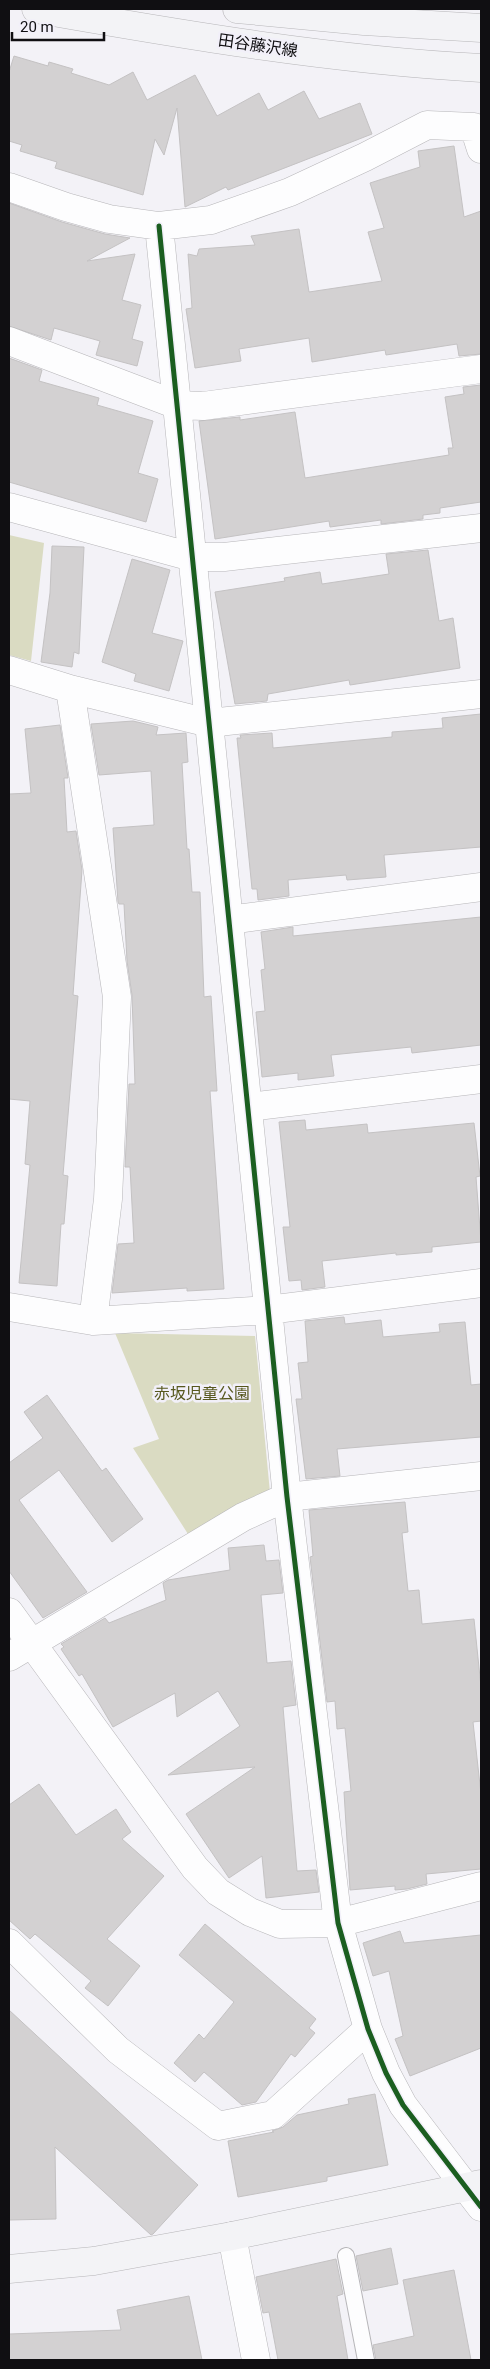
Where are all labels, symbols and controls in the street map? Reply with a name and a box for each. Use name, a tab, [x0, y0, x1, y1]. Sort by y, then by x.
scale bar	[12, 10, 105, 42]
text: 20 m	[20, 18, 54, 36]
street label: 田谷藤沢線	[217, 31, 299, 60]
park label: 赤坂児童公園	[154, 1384, 250, 1403]

